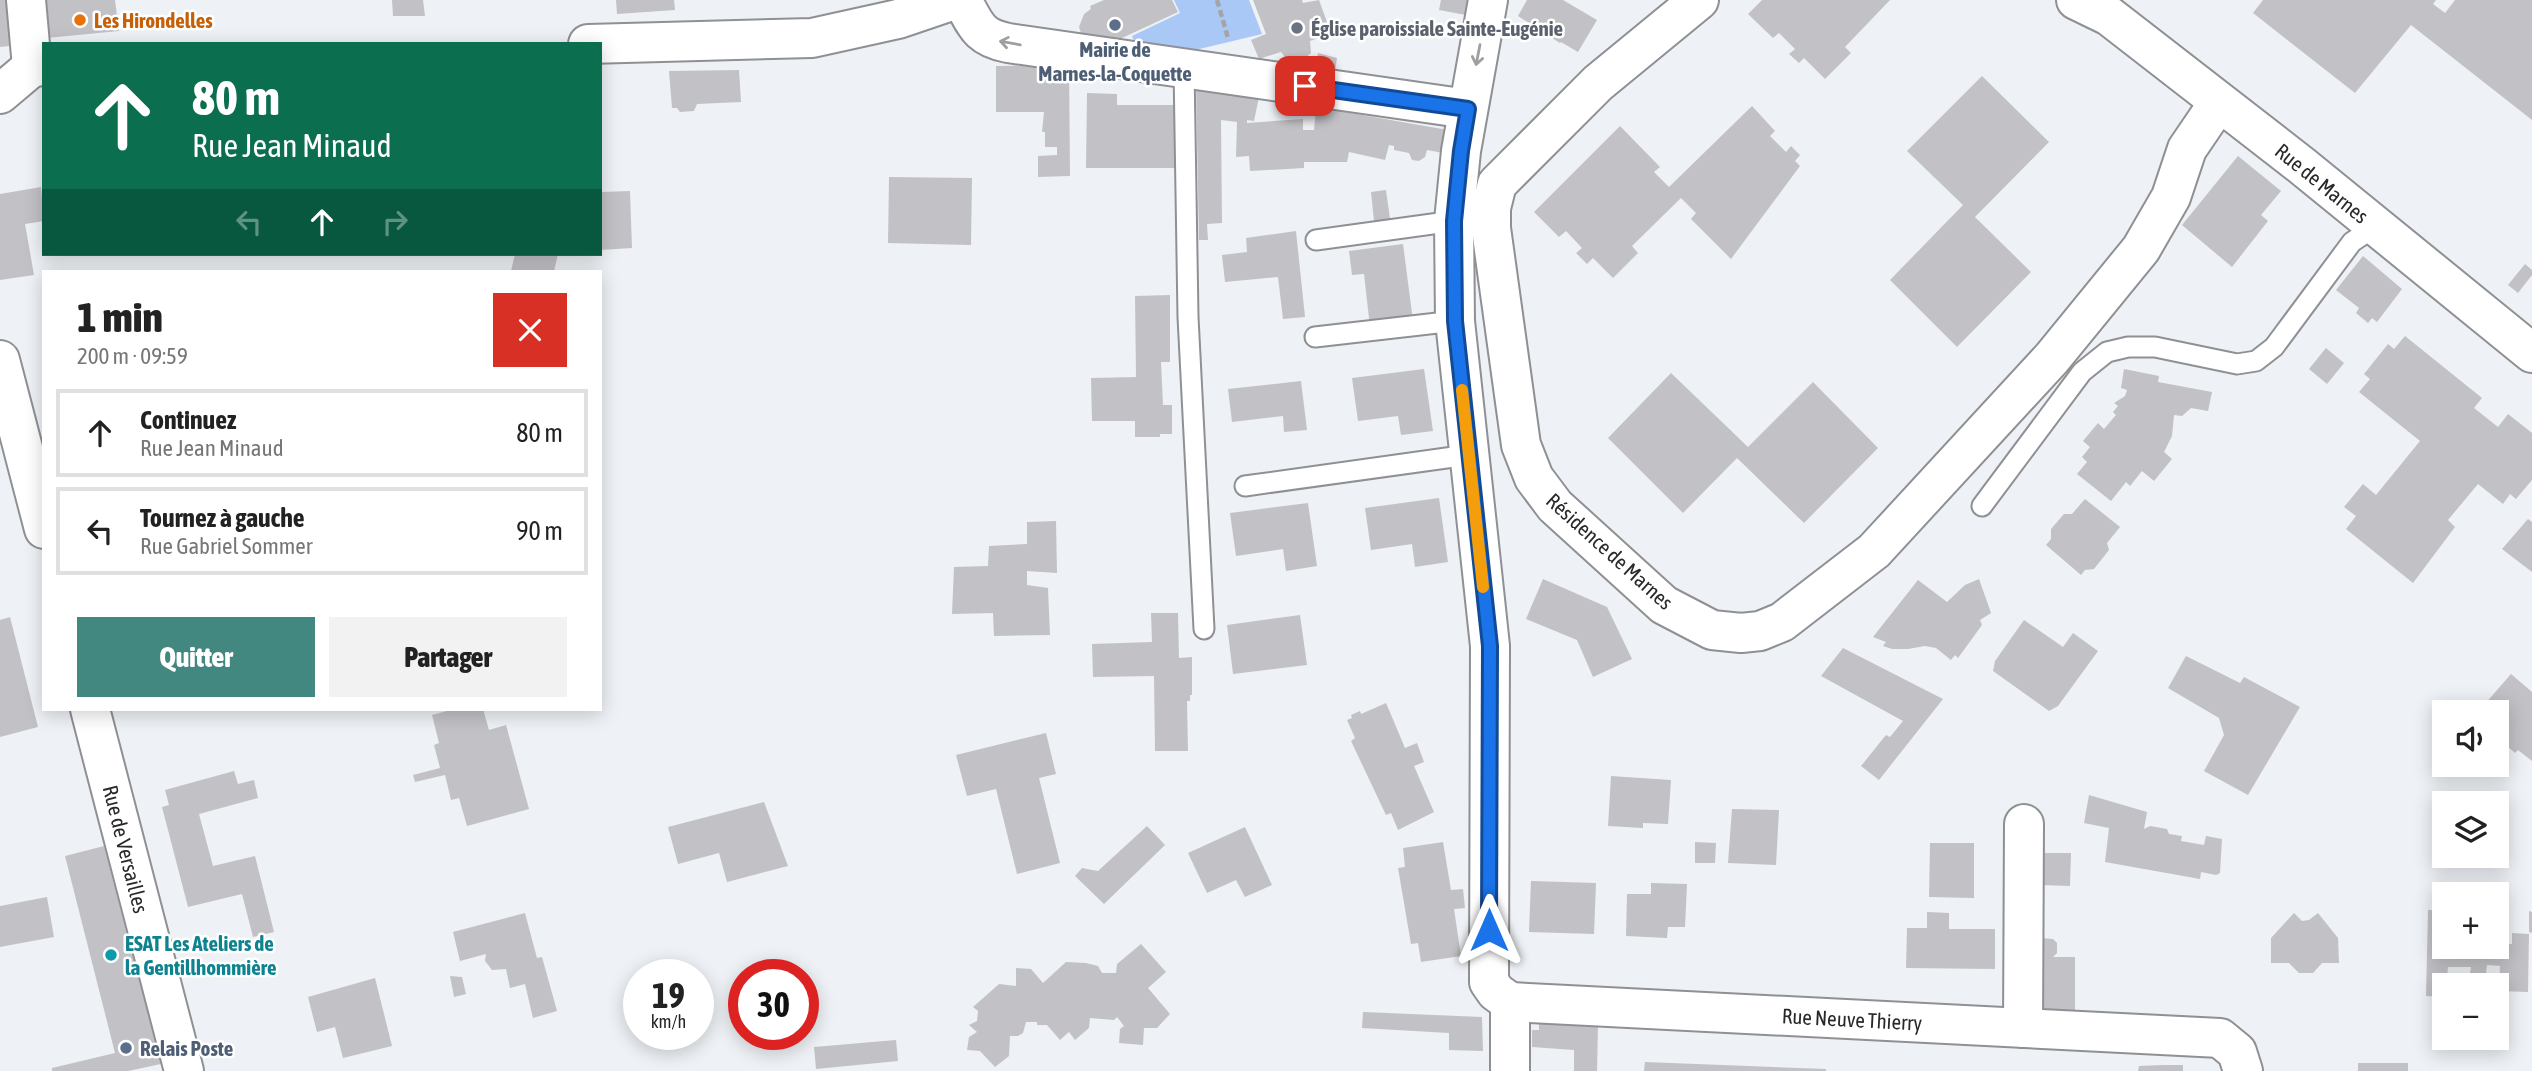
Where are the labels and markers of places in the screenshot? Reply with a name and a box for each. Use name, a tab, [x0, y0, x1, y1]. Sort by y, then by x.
place label: Les Hirondelles	[94, 8, 213, 32]
marker: Les Hirondelles	[72, 12, 88, 28]
place label: Église paroissiale Sainte-Eugénie	[1311, 16, 1563, 40]
marker: Mairie de Marnes-la-Coquette	[1107, 17, 1123, 33]
marker: Église paroissiale Sainte-Eugénie	[1289, 20, 1305, 36]
place label: Mairie de Marnes-la-Coquette	[1038, 37, 1192, 85]
pin	[1275, 56, 1335, 116]
place label: ESAT Les Ateliers de la Gentillhommière	[125, 931, 276, 979]
marker: ESAT Les Ateliers de la Gentillhommière	[103, 947, 119, 963]
place label: Relais Poste	[140, 1036, 233, 1060]
marker: Relais Poste	[118, 1040, 134, 1056]

